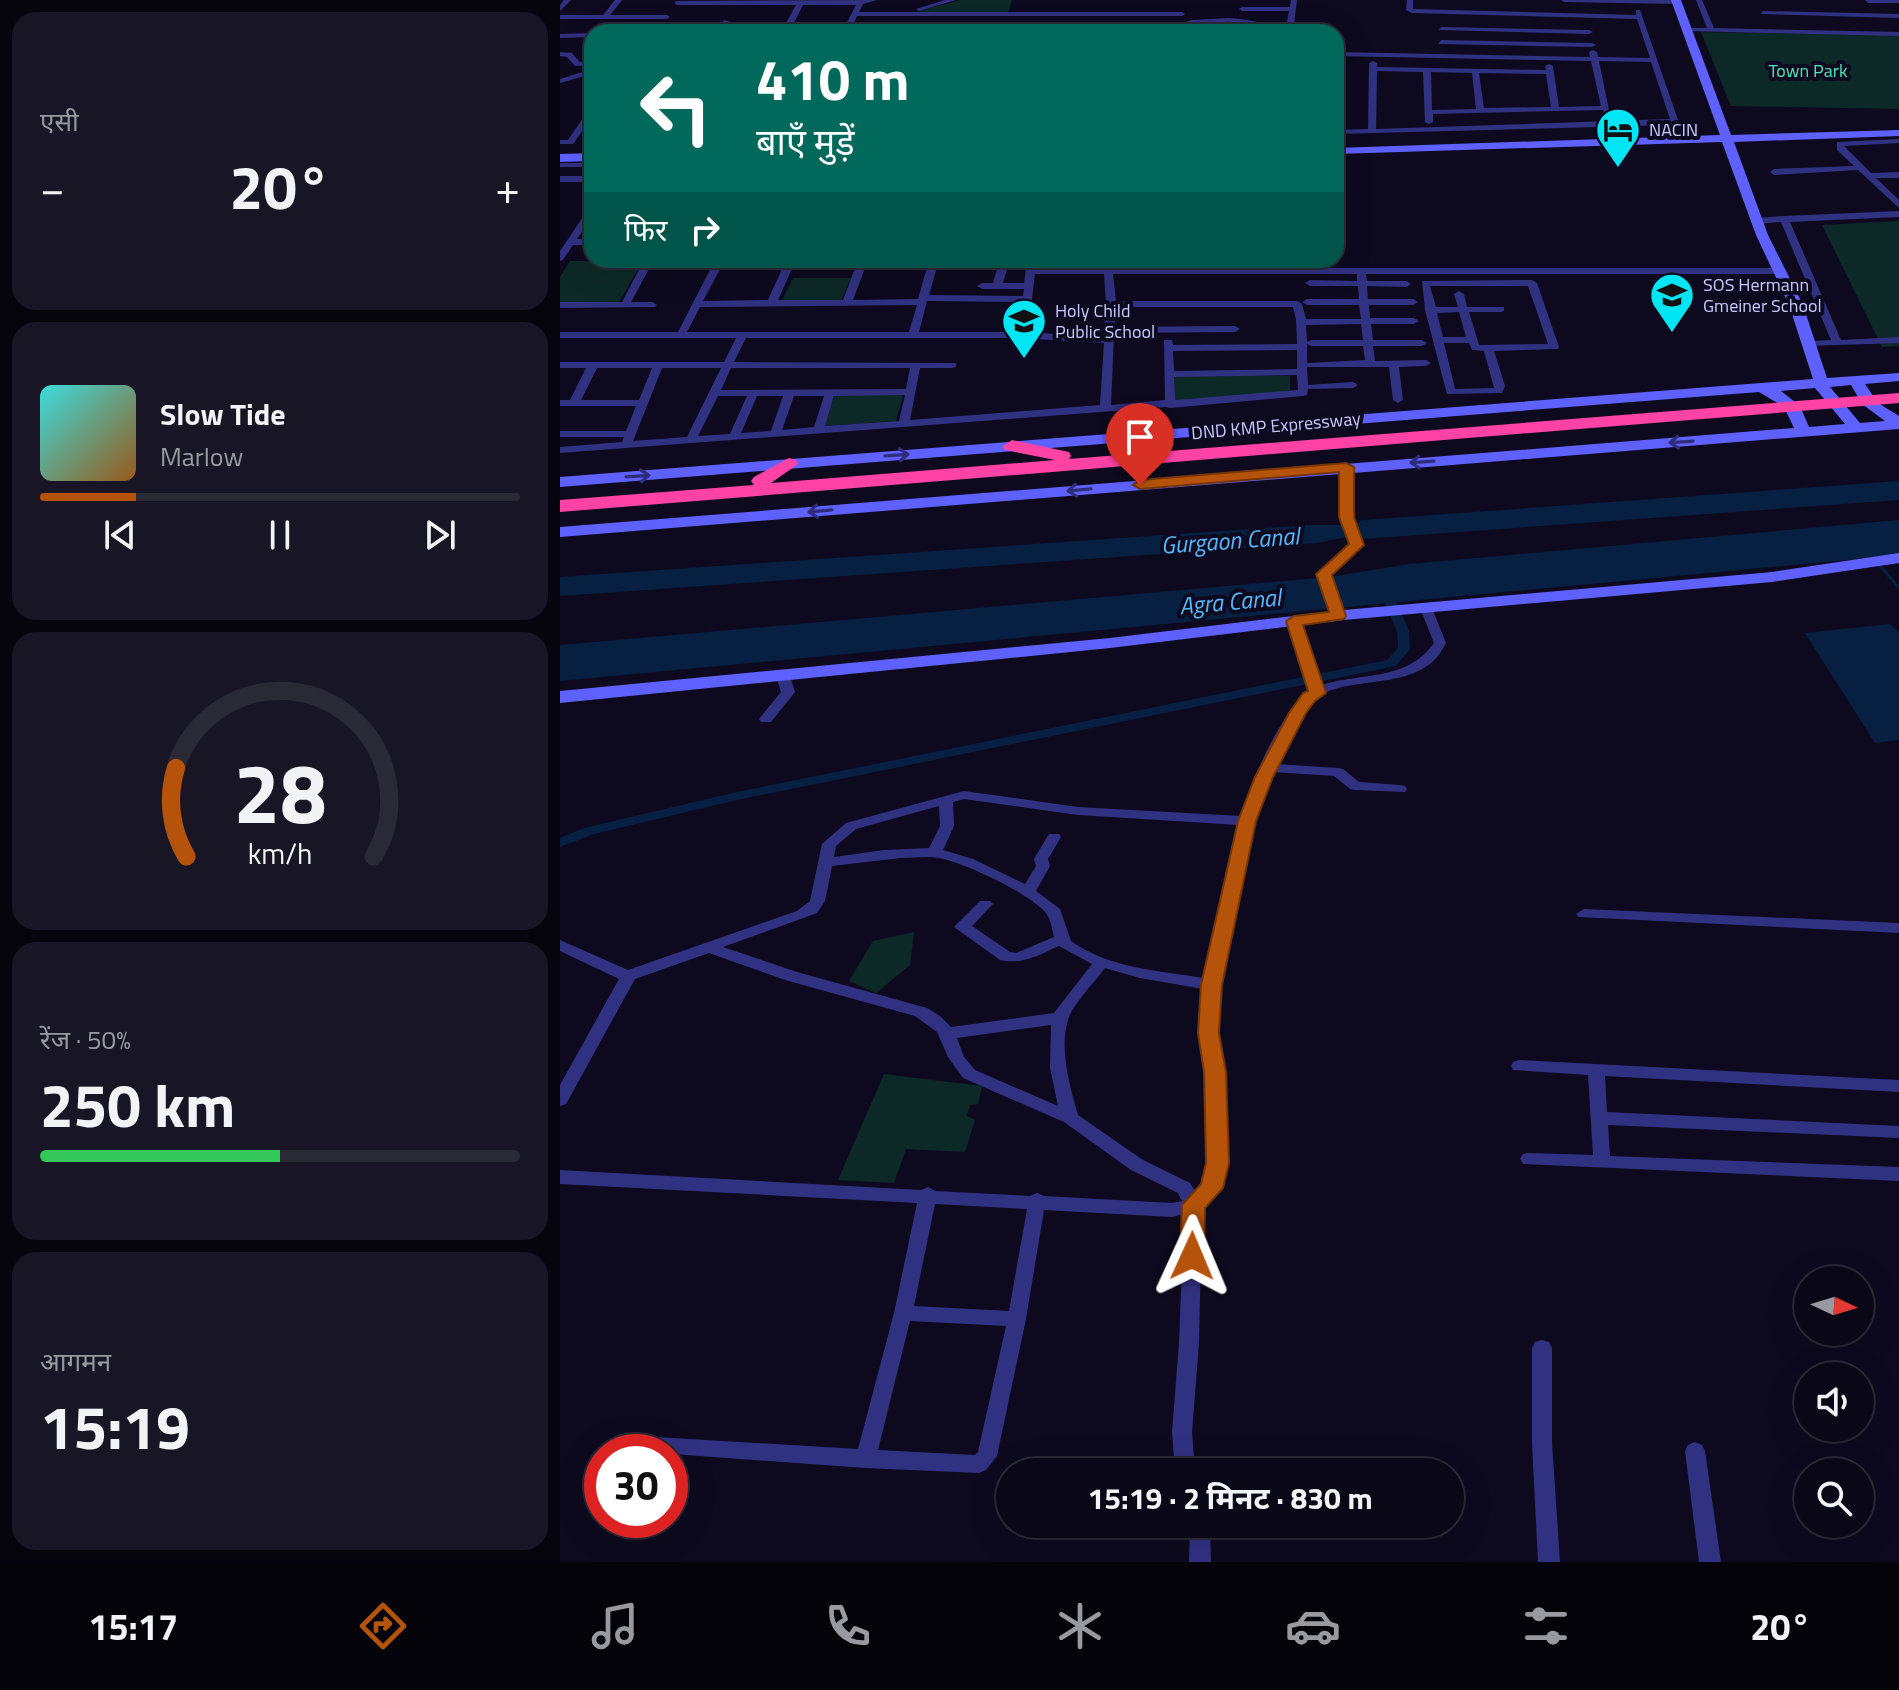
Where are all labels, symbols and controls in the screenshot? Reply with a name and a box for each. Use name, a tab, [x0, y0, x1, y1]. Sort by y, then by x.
text: 410 m	[756, 37, 909, 122]
icon: left	[624, 56, 728, 160]
park label: Town Park	[1768, 57, 1848, 84]
text: एसी	[40, 102, 79, 141]
hotel icon: NACIN	[1594, 106, 1642, 169]
text: बाएँ मुड़ें	[756, 114, 855, 169]
place label: NACIN	[1649, 116, 1698, 143]
text: 20°	[230, 141, 330, 232]
text: −	[40, 154, 65, 221]
text: +	[495, 154, 520, 221]
text: फिर	[624, 207, 667, 253]
icon: right	[683, 208, 727, 252]
school or university icon: SOS Hermann Gmeiner School	[1648, 271, 1696, 334]
place label: SOS Hermann Gmeiner School	[1703, 271, 1822, 319]
school or university icon: Holy Child Public School	[1000, 297, 1048, 360]
place label: Holy Child Public School	[1055, 297, 1155, 345]
text: Slow Tide	[160, 391, 285, 437]
pin	[1106, 403, 1174, 485]
street label: DND KMP Expressway	[1190, 405, 1362, 446]
icon: arrive	[1118, 415, 1162, 459]
one-way arrow	[1669, 435, 1695, 450]
text: Marlow	[160, 437, 243, 476]
one-way arrow	[883, 447, 910, 462]
one-way arrow	[1409, 455, 1436, 470]
one-way arrow	[624, 468, 651, 483]
one-way arrow	[1066, 482, 1093, 497]
one-way arrow	[807, 504, 834, 519]
icon: previous	[98, 513, 142, 557]
icon: pause	[258, 513, 302, 557]
icon: next	[418, 513, 462, 557]
water label: Gurgaon Canal	[1160, 517, 1303, 563]
water label: Agra Canal	[1178, 578, 1285, 623]
text: 28	[233, 729, 327, 855]
text: km/h	[248, 832, 312, 875]
text: रेंज · 50%	[40, 1020, 131, 1059]
text: 250 km	[40, 1059, 235, 1150]
position arrow	[1150, 1214, 1234, 1298]
north arrow	[1794, 1266, 1874, 1346]
map controls	[1794, 1266, 1874, 1538]
text: आगमन	[40, 1342, 111, 1381]
button: sound	[1794, 1362, 1874, 1442]
text: 15:19	[40, 1381, 190, 1472]
speed limit sign: 30	[584, 1434, 688, 1538]
button: search	[1794, 1458, 1874, 1538]
text: 15:19 · 2 मिनट · 830 m	[1087, 1475, 1373, 1521]
icon: directions	[355, 1598, 411, 1654]
icon: music	[587, 1598, 643, 1654]
icon: phone	[820, 1598, 876, 1654]
icon: climate	[1052, 1598, 1108, 1654]
icon: car	[1285, 1598, 1341, 1654]
icon: filters	[1518, 1598, 1574, 1654]
text: 15:17	[88, 1599, 178, 1654]
text: 20°	[1750, 1599, 1811, 1654]

